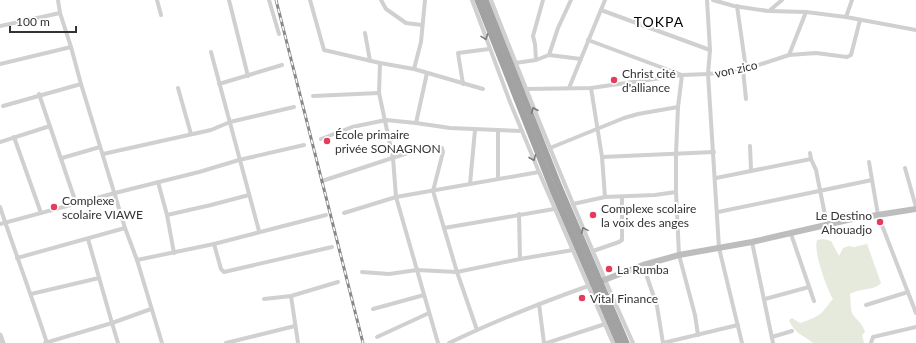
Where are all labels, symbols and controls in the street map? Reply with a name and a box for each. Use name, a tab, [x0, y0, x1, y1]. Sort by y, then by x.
scale bar	[10, 8, 76, 34]
district label: TOKPA	[634, 13, 684, 30]
text: 100 m	[16, 14, 50, 29]
one-way arrow	[480, 33, 489, 40]
street label: von zico	[713, 57, 759, 81]
place label: Christ cité d'alliance	[622, 66, 676, 95]
marker: Christ cité d'alliance	[609, 75, 619, 85]
one-way arrow	[531, 107, 539, 115]
place label: École primaire privée SONAGNON	[335, 127, 441, 156]
marker: École primaire privée SONAGNON	[322, 136, 332, 146]
one-way arrow	[528, 154, 536, 161]
place label: Complexe scolaire VIAWE	[62, 193, 143, 222]
place label: Complexe scolaire la voix des anges	[601, 201, 696, 230]
marker: Complexe scolaire VIAWE	[49, 202, 59, 212]
place label: Le Destino Ahouadjo	[815, 208, 872, 237]
marker: Complexe scolaire la voix des anges	[588, 210, 598, 220]
marker: Le Destino Ahouadjo	[875, 217, 885, 227]
one-way arrow	[581, 227, 589, 235]
place label: La Rumba	[617, 262, 669, 277]
marker: La Rumba	[604, 264, 614, 274]
place label: Vital Finance	[590, 291, 658, 306]
marker: Vital Finance	[577, 293, 587, 303]

